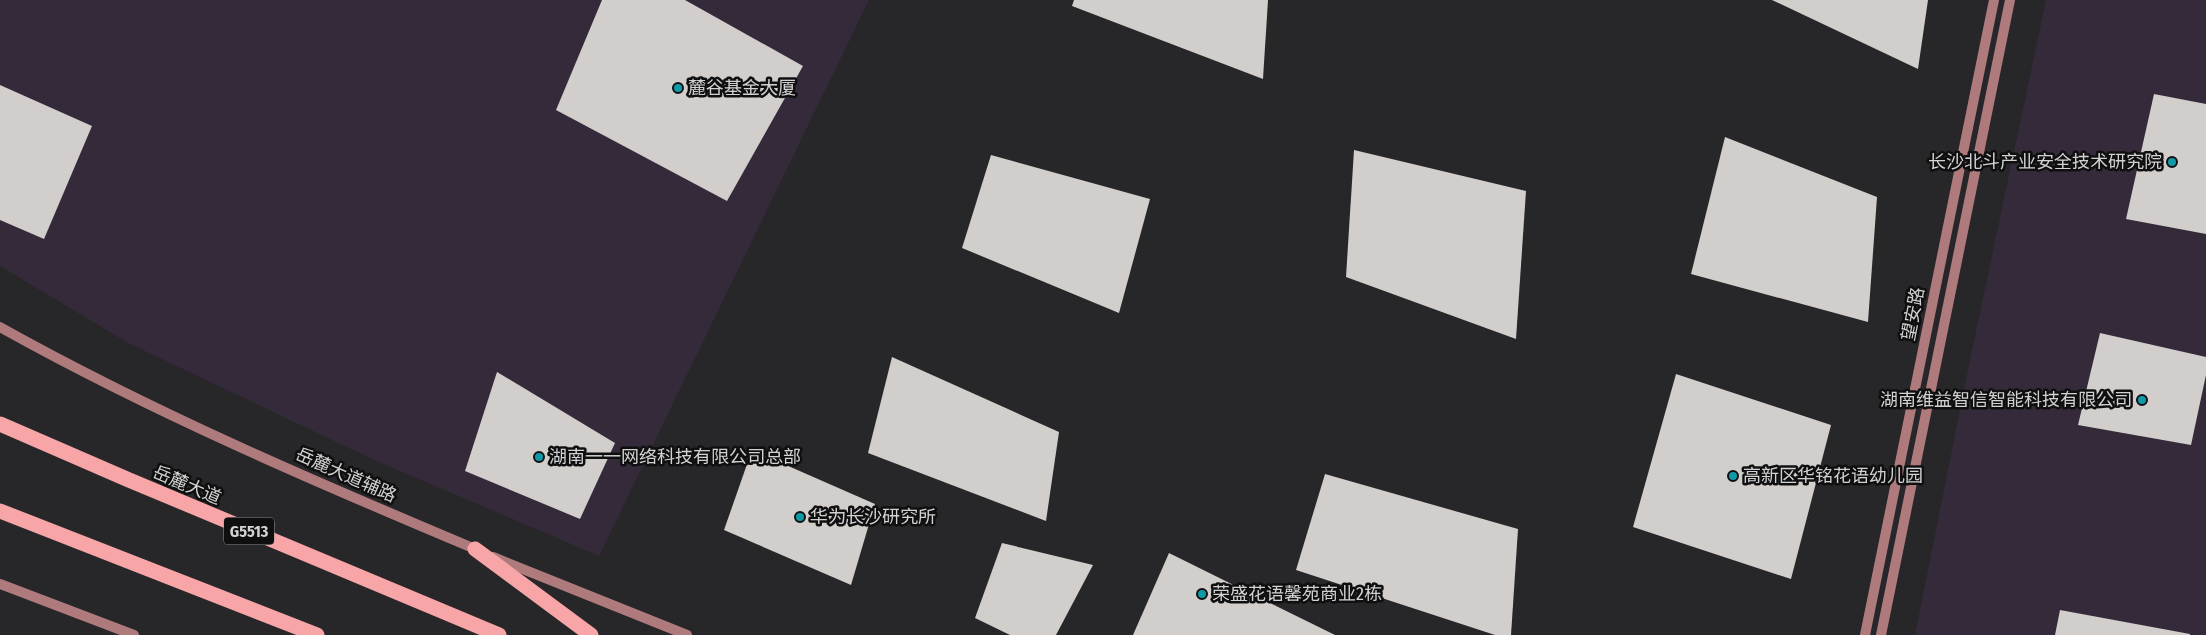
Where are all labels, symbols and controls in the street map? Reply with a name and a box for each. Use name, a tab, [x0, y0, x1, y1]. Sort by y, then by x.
place label: 麓谷基金大厦	[688, 77, 796, 99]
marker: 麓谷基金大厦	[672, 82, 684, 94]
place label: 长沙北斗产业安全技术研究院	[1928, 151, 2162, 173]
marker: 长沙北斗产业安全技术研究院	[2166, 156, 2178, 168]
street label: 望安路	[1897, 285, 1929, 343]
place label: 湖南维益智信智能科技有限公司	[1880, 389, 2132, 411]
marker: 湖南维益智信智能科技有限公司	[2136, 394, 2148, 406]
street label: 岳麓大道辅路	[292, 443, 400, 507]
place label: 湖南一一网络科技有限公司总部	[549, 446, 801, 468]
marker: 湖南一一网络科技有限公司总部	[533, 451, 545, 463]
street label: 岳麓大道	[150, 461, 224, 509]
place label: 高新区华铭花语幼儿园	[1743, 465, 1923, 487]
marker: 高新区华铭花语幼儿园	[1727, 470, 1739, 482]
place label: 华为长沙研究所	[810, 506, 936, 528]
marker: 华为长沙研究所	[794, 511, 806, 523]
road number: G5513	[224, 518, 274, 544]
place label: 荣盛花语馨苑商业2栋	[1212, 583, 1382, 605]
marker: 荣盛花语馨苑商业2栋	[1196, 588, 1208, 600]

